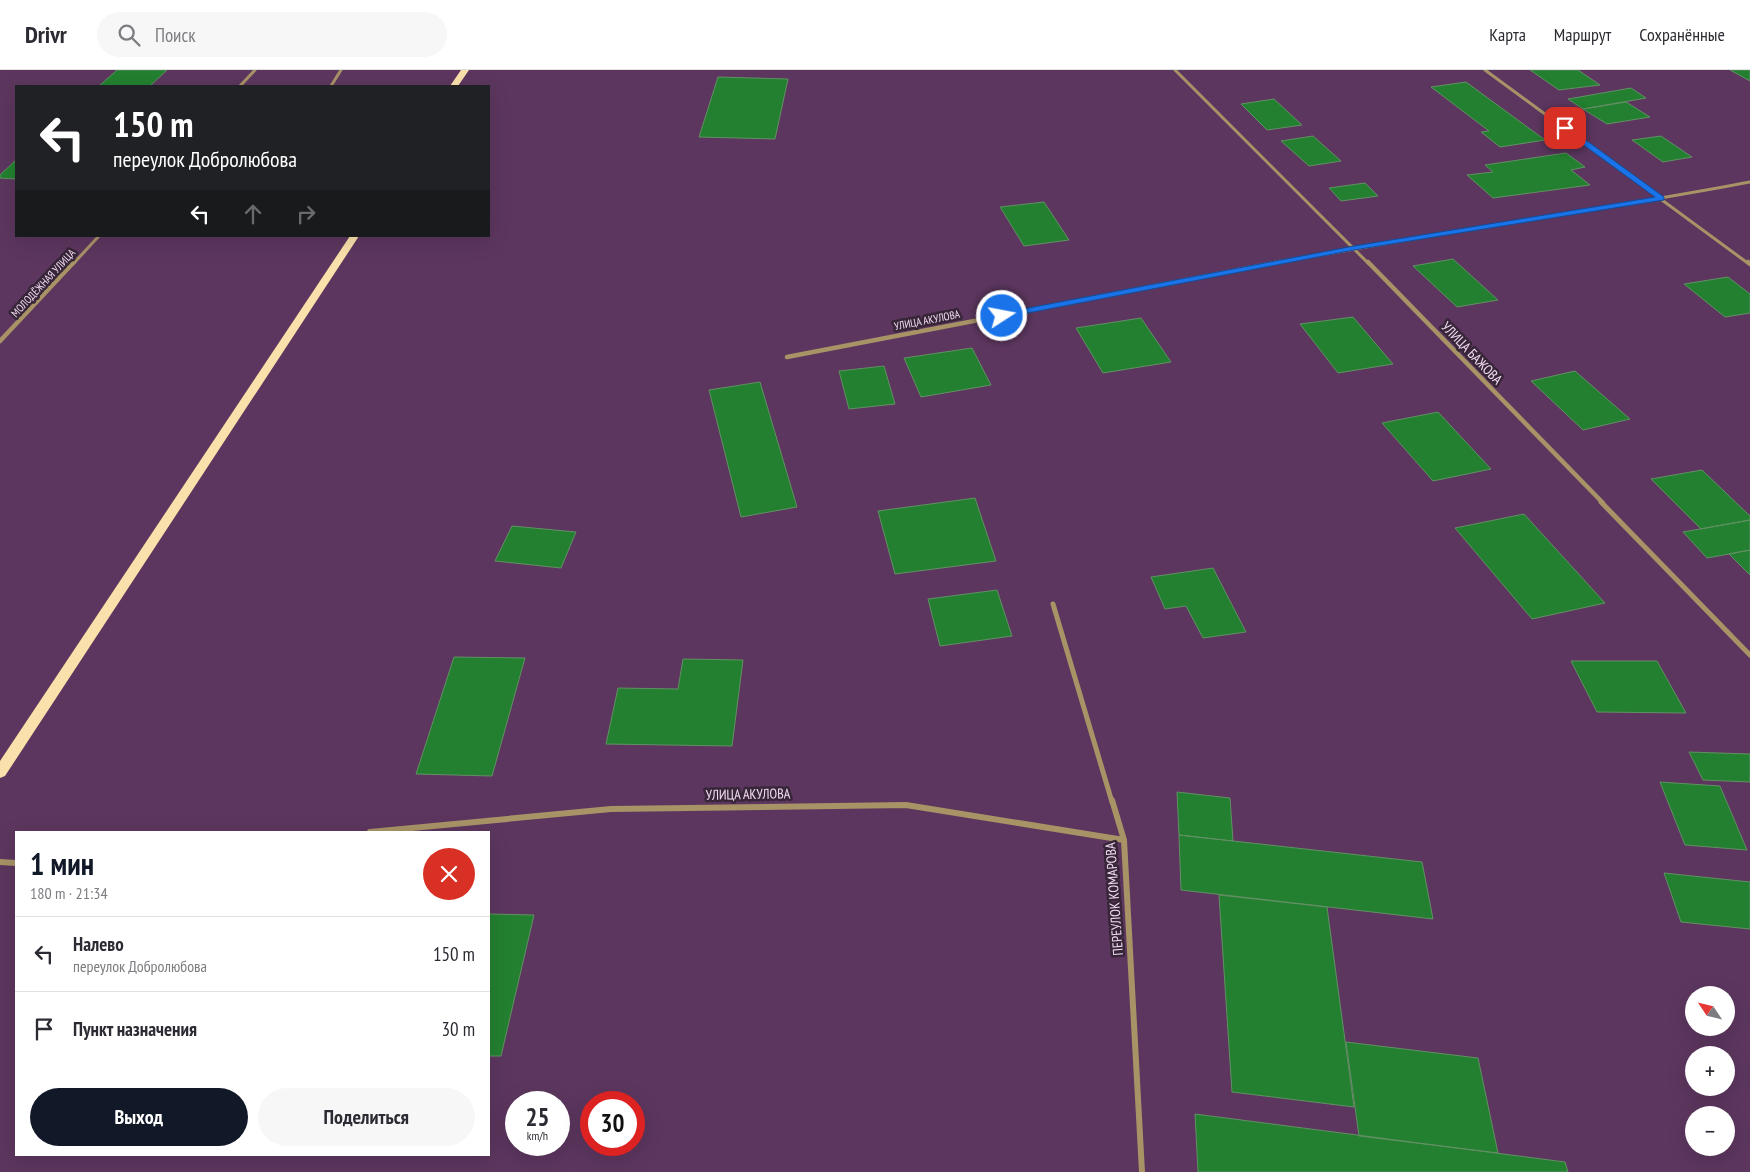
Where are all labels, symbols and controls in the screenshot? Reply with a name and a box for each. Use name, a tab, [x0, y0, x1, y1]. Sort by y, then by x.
search box	[97, 12, 447, 57]
text: Drivr	[25, 19, 67, 50]
icon: search	[115, 21, 143, 49]
text: Поиск	[155, 23, 196, 47]
text: Карта	[1489, 23, 1526, 46]
text: Маршрут	[1554, 23, 1611, 46]
text: Сохранённые	[1639, 23, 1725, 46]
text: 150 m	[113, 101, 194, 147]
icon: left	[30, 105, 95, 170]
pin	[1544, 107, 1586, 149]
icon: arrive	[1551, 114, 1579, 142]
text: переулок Добролюбова	[113, 145, 297, 173]
icon: left	[186, 200, 214, 228]
icon: ahead	[239, 200, 267, 228]
icon: right	[292, 200, 320, 228]
street label: МОЛОДЁЖНАЯ УЛИЦА	[8, 245, 79, 320]
position arrow	[975, 289, 1027, 341]
street label: УЛИЦА АКУЛОВА	[893, 307, 962, 333]
street label: УЛИЦА БАЖОВА	[1438, 318, 1507, 388]
street label: УЛИЦА АКУЛОВА	[705, 784, 791, 804]
street label: ПЕРЕУЛОК КОМАРОВА	[1101, 841, 1127, 956]
text: 1 мин	[30, 844, 94, 883]
button: close	[423, 848, 475, 900]
text: 180 m · 21:34	[30, 883, 108, 903]
text: Налево	[73, 932, 124, 956]
icon: left	[30, 940, 58, 968]
text: 150 m	[433, 942, 475, 966]
text: переулок Добролюбова	[73, 956, 207, 976]
north arrow	[1685, 986, 1735, 1036]
map controls	[1685, 986, 1735, 1156]
icon: arrive	[30, 1015, 58, 1043]
text: Пункт назначения	[73, 1017, 197, 1041]
text: 30 m	[442, 1017, 475, 1041]
button: +	[1685, 1046, 1735, 1096]
button: Выход	[30, 1088, 248, 1146]
button: Поделиться	[258, 1088, 475, 1146]
speed limit sign: 30	[580, 1091, 645, 1156]
text: 25	[526, 1101, 549, 1133]
button: −	[1685, 1106, 1735, 1156]
text: km/h	[527, 1128, 548, 1143]

